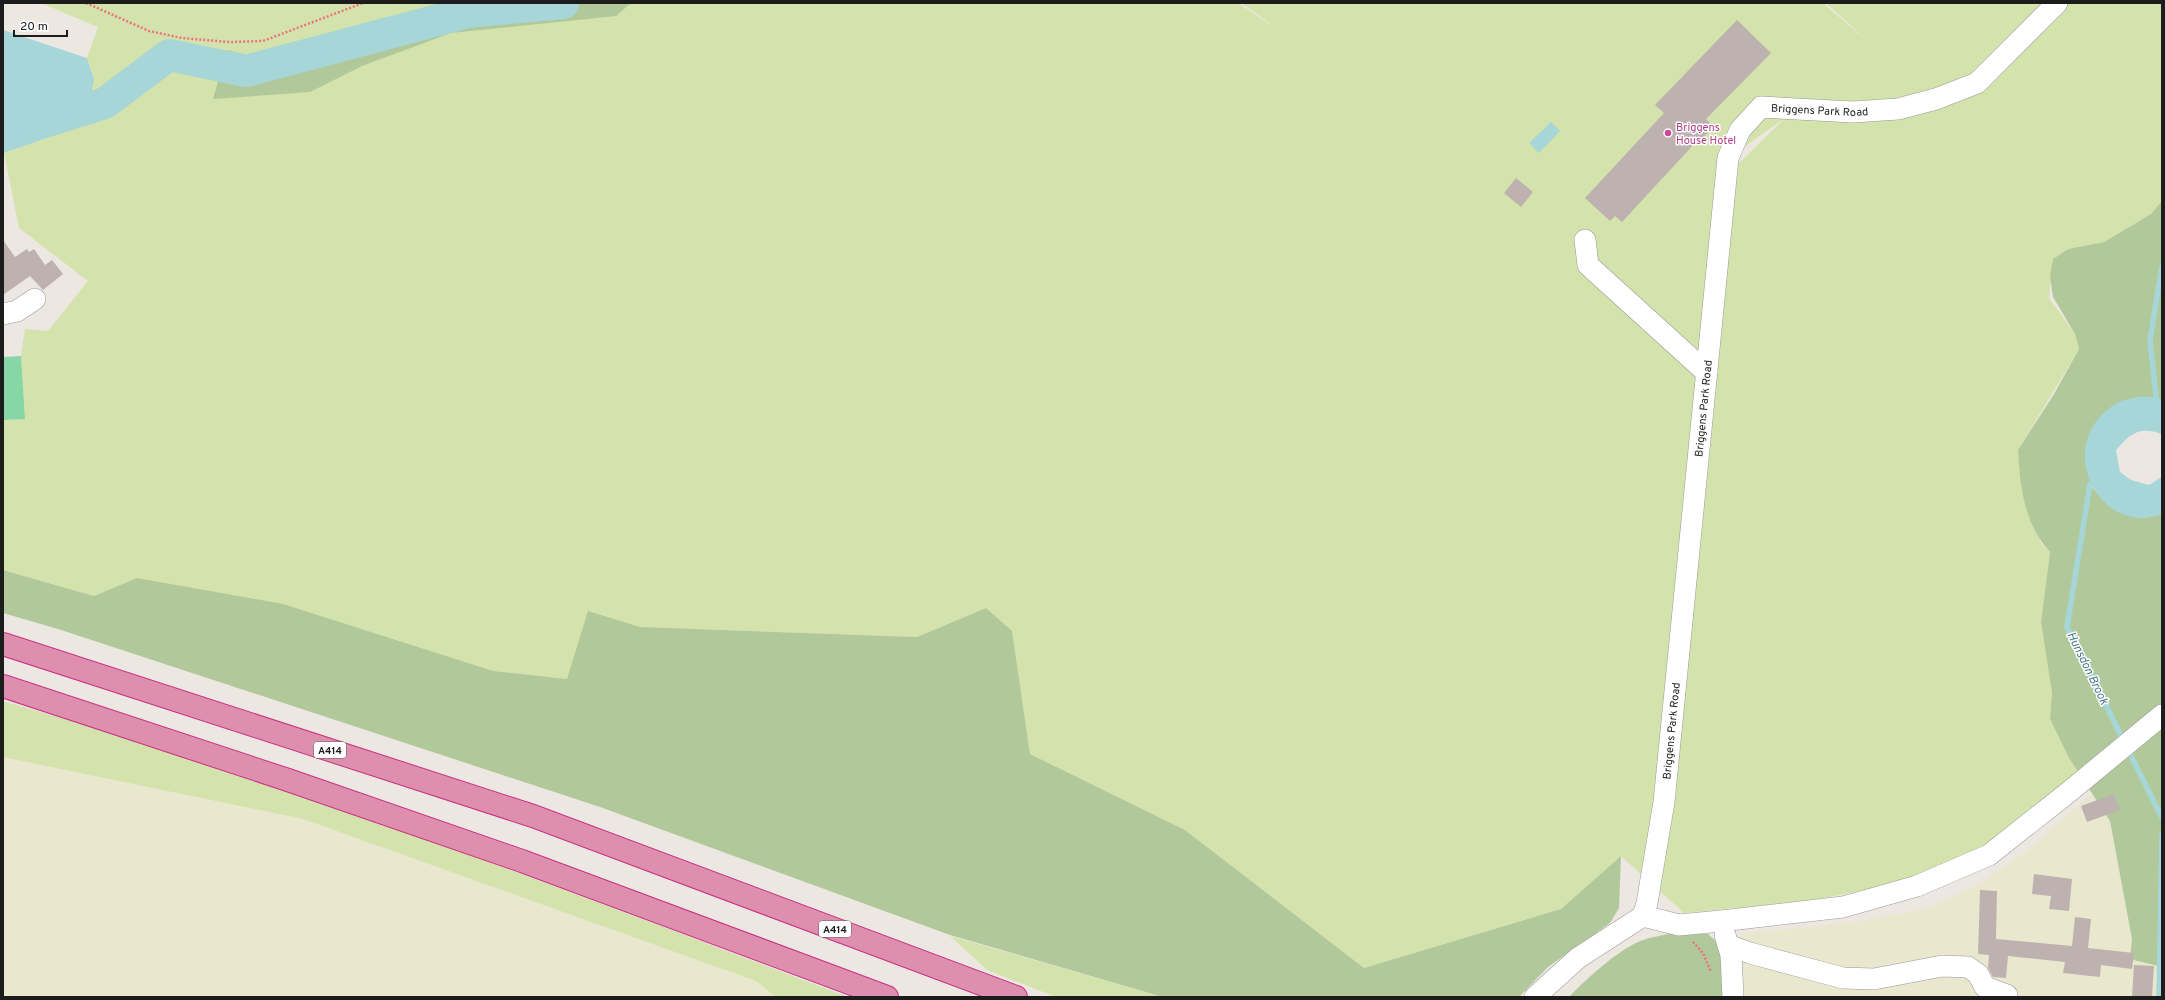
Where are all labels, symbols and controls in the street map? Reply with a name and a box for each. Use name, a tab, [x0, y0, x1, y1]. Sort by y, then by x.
scale bar	[14, 12, 67, 38]
text: 20 m	[20, 19, 48, 35]
street label: Briggens Park Road	[1771, 102, 1869, 120]
place label: Briggens House Hotel	[1676, 121, 1736, 148]
marker: Briggens House Hotel	[1663, 128, 1673, 138]
street label: Briggens Park Road	[1692, 359, 1716, 458]
water label: Hunsdon Brook	[2063, 629, 2112, 708]
street label: Briggens Park Road	[1660, 682, 1684, 780]
road number: A414	[314, 742, 346, 758]
road number: A414	[819, 921, 851, 937]

